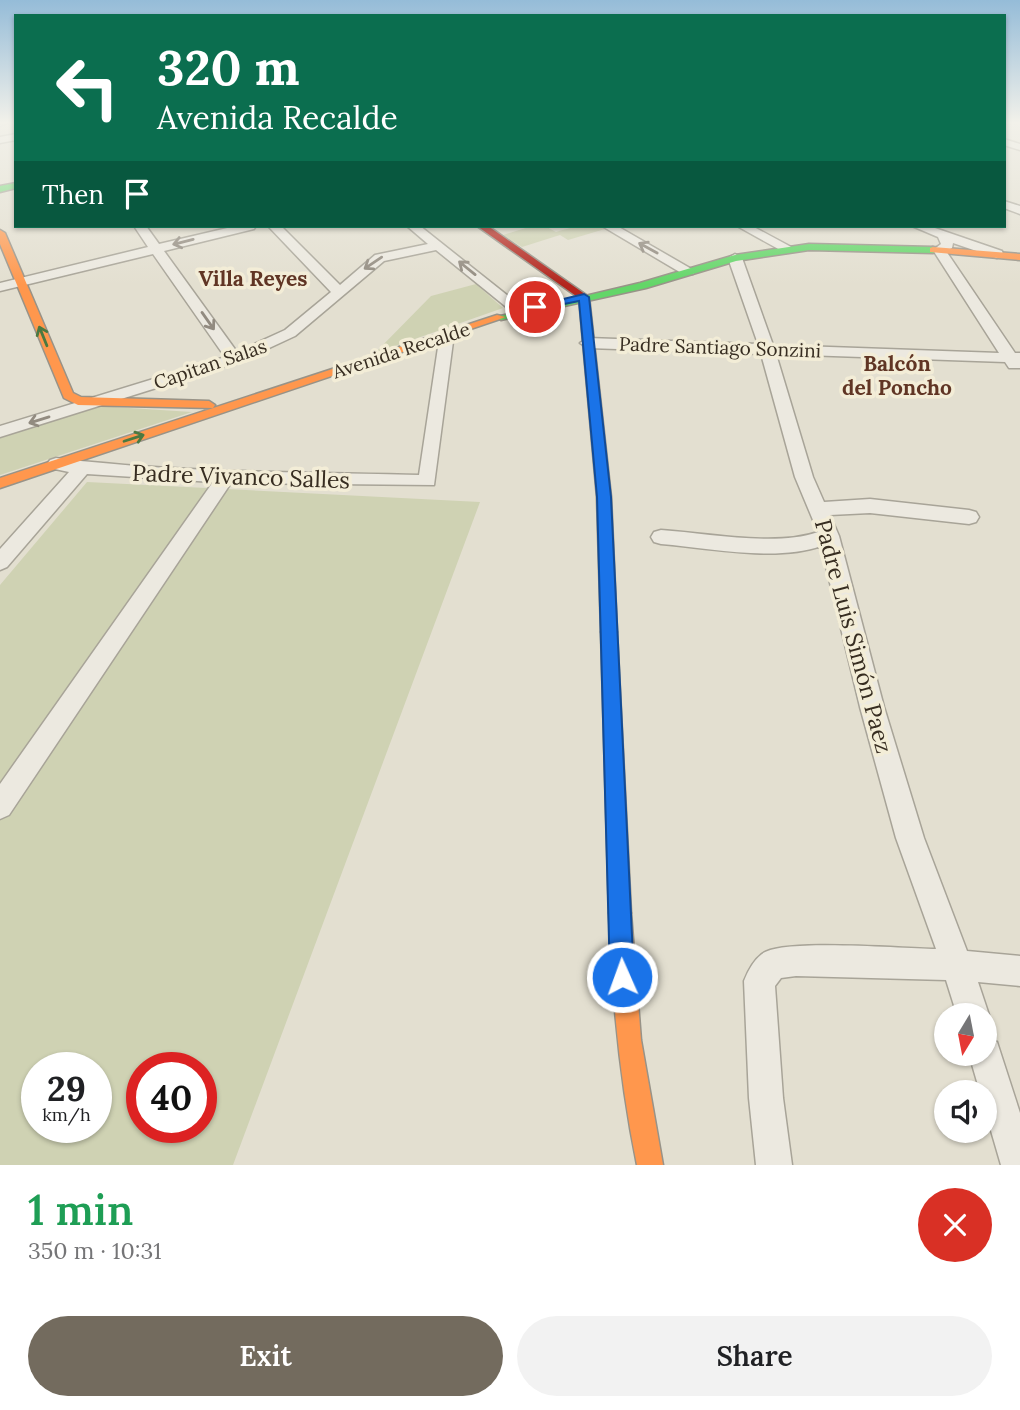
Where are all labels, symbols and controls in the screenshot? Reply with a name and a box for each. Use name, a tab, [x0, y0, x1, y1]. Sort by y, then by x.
text: 320 m	[157, 36, 300, 98]
icon: left	[42, 42, 133, 133]
text: Avenida Recalde	[157, 97, 398, 138]
icon: arrive	[118, 175, 156, 213]
text: Then	[42, 178, 104, 211]
one-way arrow	[172, 236, 195, 249]
one-way arrow	[638, 241, 659, 254]
one-way arrow	[364, 256, 383, 271]
one-way arrow	[458, 261, 476, 276]
district label: Villa Reyes	[198, 265, 308, 292]
pin	[505, 277, 565, 337]
icon: arrive	[516, 288, 554, 326]
one-way arrow	[201, 311, 215, 330]
street label: Avenida Recalde	[328, 316, 473, 384]
one-way arrow	[36, 326, 49, 348]
street label: Padre Santiago Sonzini	[619, 331, 821, 363]
street label: Capitan Salas	[150, 333, 270, 395]
district label: Balcón del Poncho	[842, 350, 952, 401]
one-way arrow	[29, 415, 51, 427]
one-way arrow	[123, 431, 145, 443]
street label: Padre Vivanco Salles	[131, 458, 351, 494]
street label: Padre Luis Simón Paez	[809, 516, 899, 756]
position arrow	[585, 940, 659, 1014]
north arrow	[934, 1003, 998, 1066]
map controls	[934, 1003, 997, 1143]
speed limit sign: 40	[126, 1052, 217, 1143]
text: 29	[47, 1066, 86, 1111]
button: sound	[934, 1080, 997, 1143]
text: km/h	[42, 1103, 91, 1126]
text: 1 min	[28, 1183, 133, 1237]
button: close	[918, 1188, 992, 1262]
text: 350 m · 10:31	[28, 1236, 162, 1265]
button: Exit	[28, 1316, 503, 1396]
button: Share	[517, 1316, 992, 1396]

